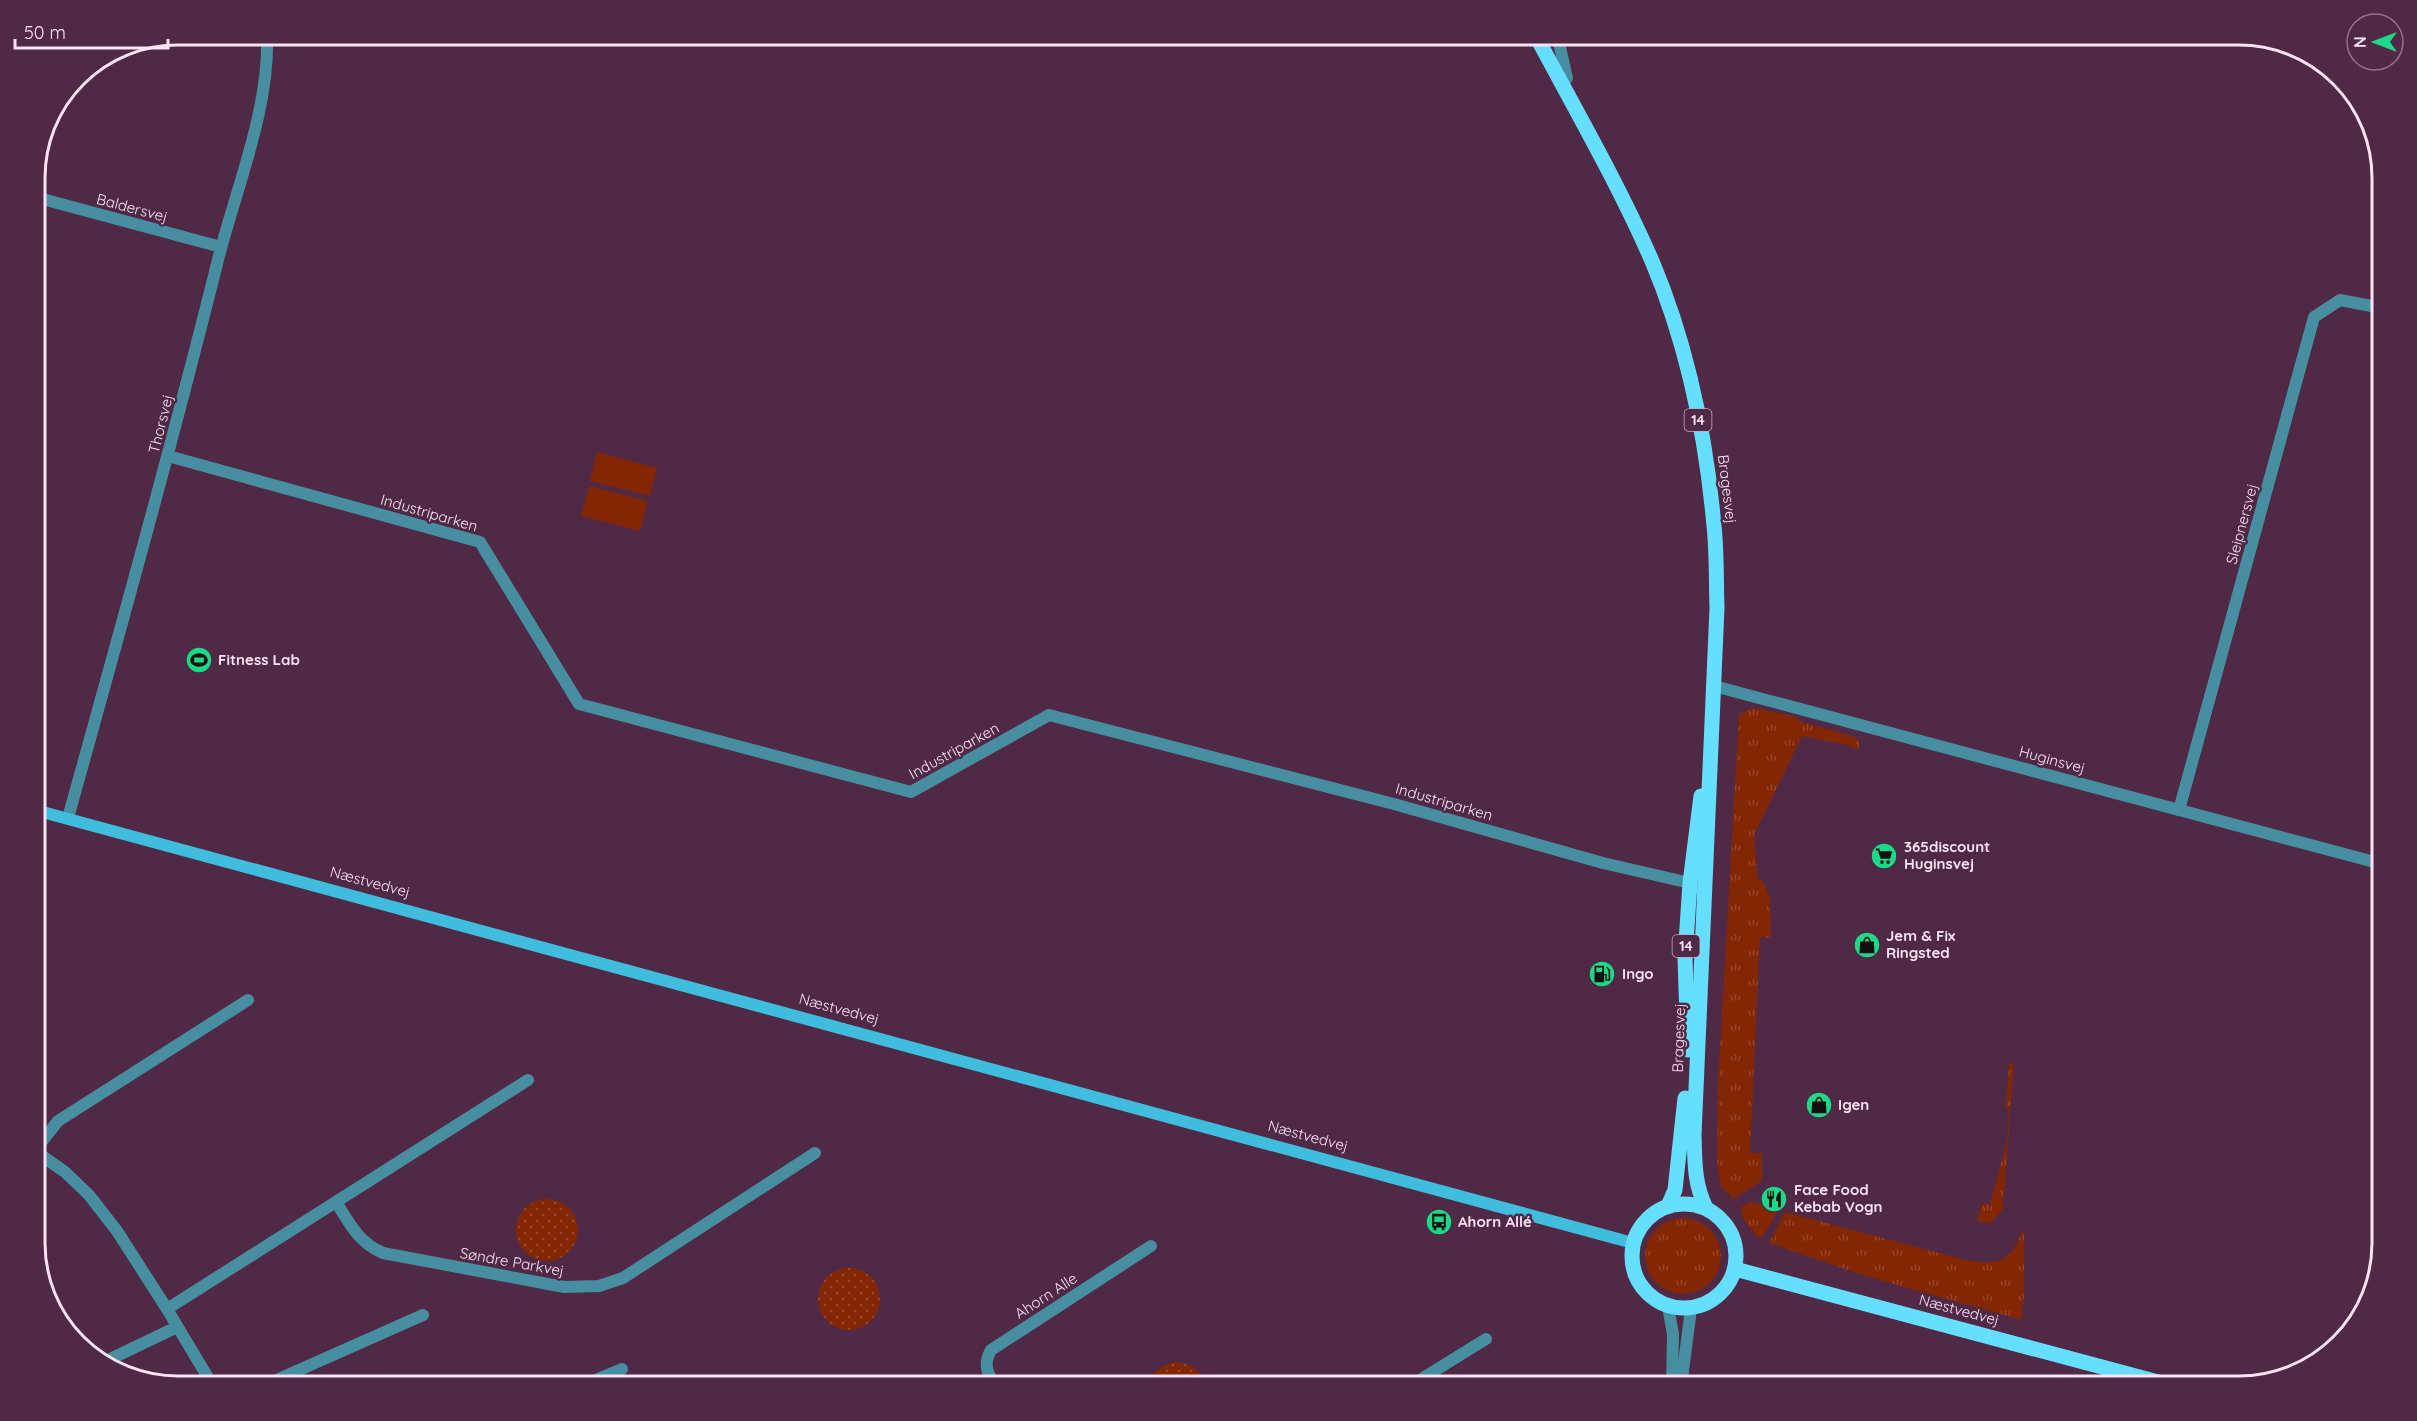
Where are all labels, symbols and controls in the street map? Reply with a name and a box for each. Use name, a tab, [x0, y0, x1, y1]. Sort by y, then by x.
scale bar	[15, 12, 168, 50]
north arrow	[2345, 12, 2405, 72]
text: 50 m	[24, 21, 66, 44]
text: N	[2350, 36, 2370, 48]
street label: Baldersvej	[94, 189, 170, 226]
street label: Thorsvej	[144, 393, 177, 455]
road number: 14	[1684, 409, 1712, 431]
street label: Bragesvej	[1714, 453, 1741, 525]
street label: Sleipnersvej	[2222, 481, 2261, 566]
street label: Industriparken	[378, 490, 480, 535]
sports icon: Fitness Lab	[184, 645, 214, 675]
place label: Fitness Lab	[218, 650, 300, 669]
street label: Industriparken	[905, 718, 1002, 783]
street label: Huginsvej	[2017, 742, 2087, 777]
street label: Industriparken	[1393, 779, 1495, 824]
place label: 365discount Huginsvej	[1904, 837, 1990, 873]
supermarket icon: 365discount Huginsvej	[1869, 841, 1899, 871]
street label: Næstvedvej	[328, 862, 412, 901]
place label: Jem & Fix Ringsted	[1886, 926, 1956, 962]
shop icon: Jem & Fix Ringsted	[1852, 930, 1882, 960]
road number: 14	[1672, 935, 1700, 957]
fuel station icon: Ingo	[1587, 959, 1617, 989]
place label: Ingo	[1622, 964, 1654, 983]
street label: Næstvedvej	[797, 989, 881, 1028]
street label: Bragesvej	[1668, 1003, 1689, 1073]
shop icon: Igen	[1804, 1090, 1834, 1120]
place label: Igen	[1838, 1095, 1869, 1114]
street label: Næstvedvej	[1266, 1116, 1350, 1155]
place label: Face Food Kebab Vogn	[1794, 1180, 1883, 1216]
restaurant icon: Face Food Kebab Vogn	[1759, 1184, 1789, 1214]
bus stop icon: Ahorn Allé	[1424, 1207, 1454, 1237]
place label: Ahorn Allé	[1458, 1212, 1532, 1231]
street label: Søndre Parkvej	[459, 1243, 566, 1280]
street label: Ahorn Alle	[1011, 1268, 1081, 1323]
street label: Næstvedvej	[1917, 1290, 2001, 1329]

